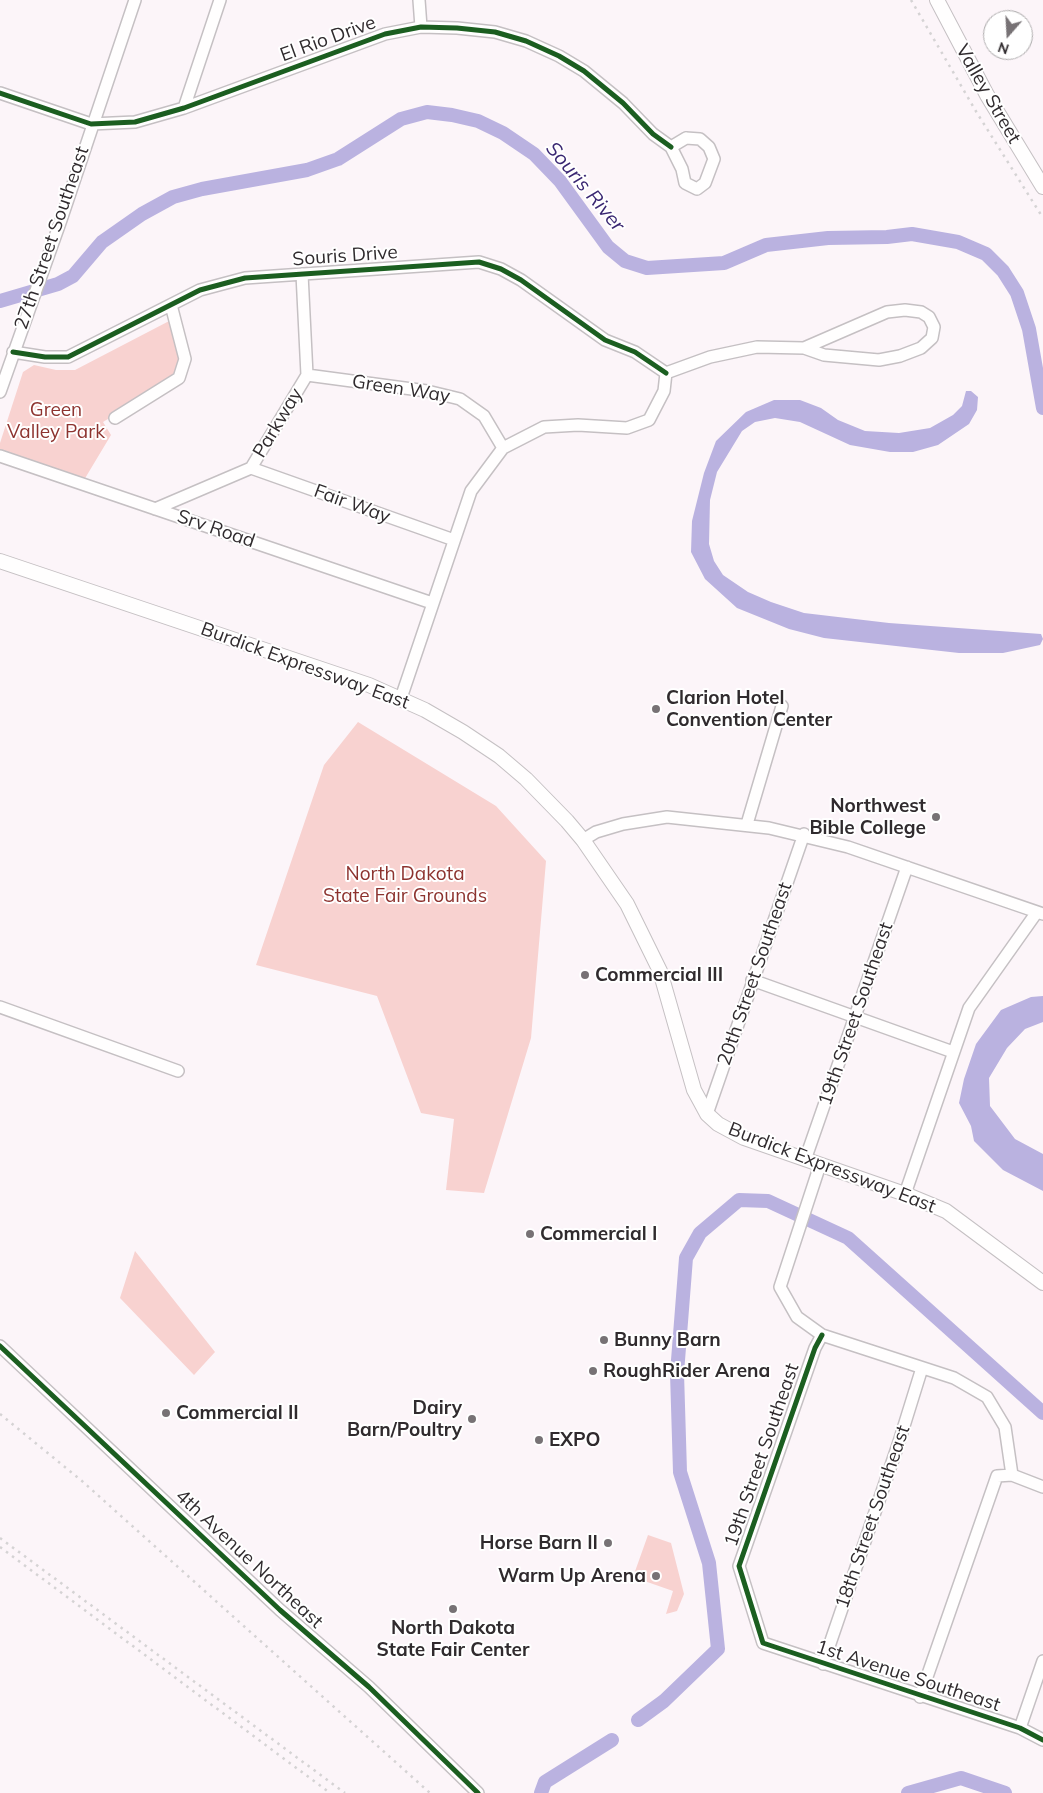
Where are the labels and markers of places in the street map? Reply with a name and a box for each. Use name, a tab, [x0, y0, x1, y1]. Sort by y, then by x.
place label: Clarion Hotel Convention Center	[666, 687, 832, 731]
marker: Clarion Hotel Convention Center	[650, 703, 662, 715]
place label: Northwest Bible College	[809, 795, 926, 839]
marker: Northwest Bible College	[930, 811, 942, 823]
place label: Commercial III	[595, 964, 723, 986]
marker: Commercial III	[579, 969, 591, 981]
place label: Commercial I	[540, 1223, 657, 1245]
marker: Commercial I	[524, 1228, 536, 1240]
place label: Bunny Barn	[614, 1329, 721, 1351]
marker: Bunny Barn	[598, 1334, 610, 1346]
place label: RoughRider Arena	[603, 1360, 770, 1382]
marker: RoughRider Arena	[587, 1365, 599, 1377]
place label: Dairy Barn/Poultry	[347, 1397, 462, 1441]
place label: Commercial II	[176, 1402, 299, 1424]
marker: Commercial II	[160, 1407, 172, 1419]
marker: Dairy Barn/Poultry	[466, 1413, 478, 1425]
place label: EXPO	[549, 1429, 600, 1451]
marker: EXPO	[533, 1434, 545, 1446]
place label: Horse Barn II	[480, 1532, 598, 1554]
marker: Horse Barn II	[602, 1537, 614, 1549]
place label: Warm Up Arena	[498, 1565, 646, 1587]
marker: Warm Up Arena	[650, 1570, 662, 1582]
marker: North Dakota State Fair Center	[447, 1603, 459, 1615]
place label: North Dakota State Fair Center	[377, 1617, 529, 1661]

